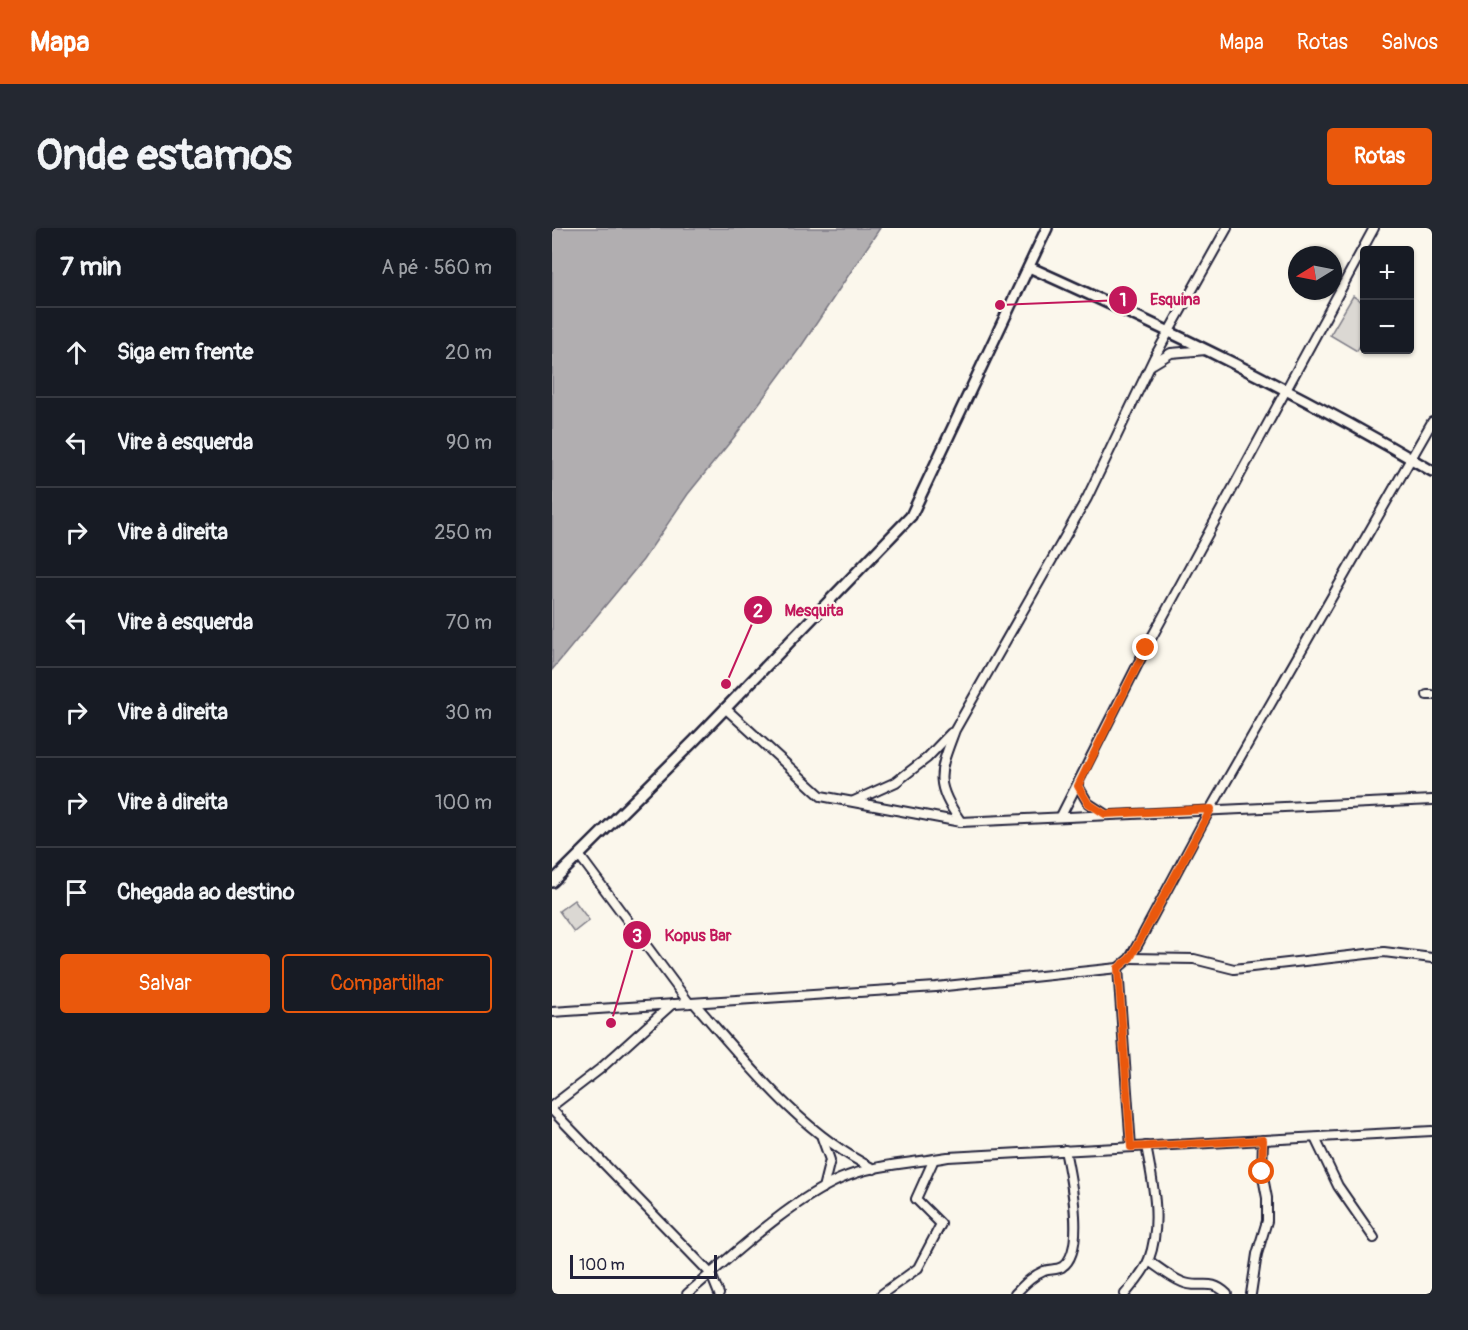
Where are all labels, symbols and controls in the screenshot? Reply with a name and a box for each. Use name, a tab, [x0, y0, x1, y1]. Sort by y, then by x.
text: Mapa	[30, 25, 89, 60]
text: Mapa	[1219, 29, 1264, 56]
text: Rotas	[1297, 29, 1348, 56]
text: Salvos	[1381, 29, 1438, 56]
button: Rotas	[1327, 128, 1432, 185]
text: Onde estamos	[36, 130, 292, 182]
north arrow	[1288, 246, 1342, 300]
map controls	[1360, 246, 1414, 354]
button: +	[1360, 246, 1414, 300]
text: 7 min	[60, 251, 122, 283]
text: A pé · 560 m	[381, 255, 492, 280]
callout: Esquina	[1108, 283, 1213, 317]
text: 1	[1119, 289, 1127, 312]
text: Esquina	[1150, 290, 1201, 310]
button: −	[1360, 300, 1414, 354]
icon: ahead	[60, 336, 93, 369]
text: Siga em frente	[117, 338, 253, 366]
text: 20 m	[445, 340, 492, 365]
icon: left	[60, 426, 93, 459]
text: Vire à esquerda	[117, 428, 253, 456]
text: 90 m	[446, 430, 492, 455]
icon: right	[60, 516, 93, 549]
text: Vire à direita	[117, 518, 228, 546]
text: 250 m	[434, 520, 492, 545]
callout: Mesquita	[743, 593, 856, 627]
text: 2	[753, 600, 763, 623]
text: Mesquita	[785, 601, 844, 621]
icon: left	[60, 606, 93, 639]
text: Vire à esquerda	[117, 608, 253, 636]
text: 70 m	[446, 610, 492, 635]
route end	[1132, 634, 1158, 660]
icon: right	[60, 696, 93, 729]
text: Vire à direita	[117, 698, 228, 726]
text: 30 m	[445, 700, 492, 725]
icon: right	[60, 786, 93, 819]
text: Vire à direita	[117, 788, 228, 816]
text: 100 m	[435, 790, 492, 815]
icon: arrive	[60, 876, 93, 909]
text: Chegada ao destino	[117, 878, 295, 906]
callout: Kopus Bar	[622, 918, 743, 952]
text: 3	[632, 925, 642, 948]
text: Kopus Bar	[665, 926, 732, 946]
button: Salvar	[60, 954, 270, 1013]
button: Compartilhar	[282, 954, 492, 1013]
route start	[1248, 1158, 1274, 1184]
scale bar	[570, 1252, 717, 1280]
text: 100 m	[579, 1255, 625, 1275]

